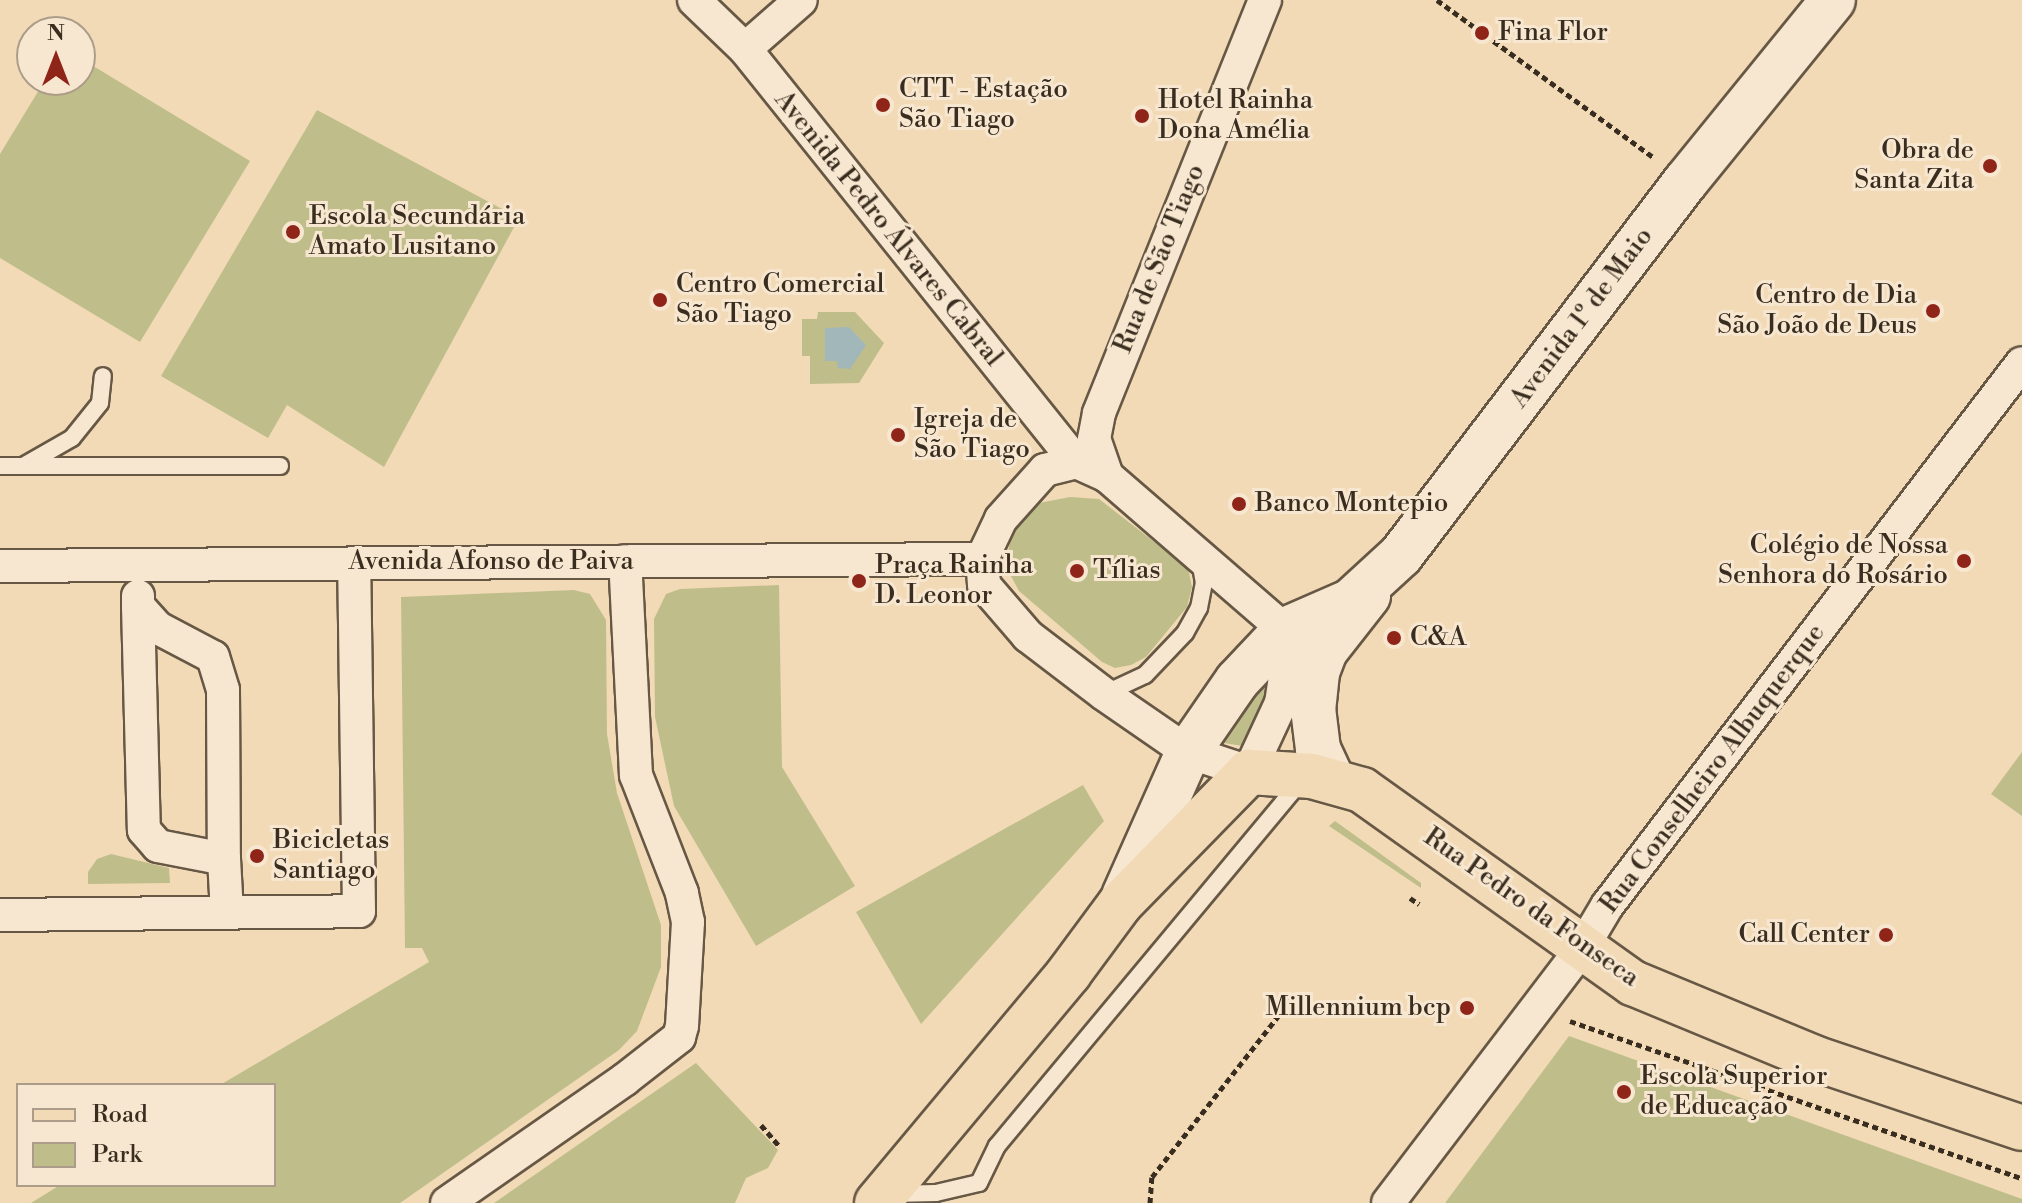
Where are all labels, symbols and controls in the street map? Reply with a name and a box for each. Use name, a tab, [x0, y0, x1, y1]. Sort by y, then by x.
north arrow	[16, 16, 96, 96]
place label: Fina Flor	[1498, 17, 1608, 49]
text: N	[47, 20, 65, 47]
marker: Fina Flor	[1473, 24, 1491, 42]
place label: CTT - Estação São Tiago	[899, 74, 1068, 136]
street label: Avenida Pedro Álvares Cabral	[767, 85, 1009, 373]
place label: Hotel Rainha Dona Amélia	[1158, 85, 1313, 146]
marker: CTT - Estação São Tiago	[874, 96, 892, 114]
marker: Hotel Rainha Dona Amélia	[1133, 107, 1151, 125]
place label: Obra de Santa Zita	[1854, 135, 1974, 196]
marker: Obra de Santa Zita	[1981, 157, 1999, 175]
street label: Rua de São Tiago	[1108, 160, 1212, 358]
place label: Escola Secundária Amato Lusitano	[309, 201, 525, 262]
street label: Avenida 1º de Maio	[1504, 222, 1660, 414]
marker: Escola Secundária Amato Lusitano	[284, 223, 302, 241]
place label: Centro Comercial São Tiago	[676, 269, 884, 330]
place label: Centro de Dia São João de Deus	[1717, 280, 1917, 342]
marker: Centro Comercial São Tiago	[651, 291, 669, 309]
marker: Centro de Dia São João de Deus	[1924, 302, 1942, 320]
place label: Igreja de São Tiago	[914, 404, 1030, 466]
marker: Igreja de São Tiago	[889, 426, 907, 444]
place label: Banco Montepio	[1255, 488, 1448, 520]
marker: Banco Montepio	[1230, 495, 1248, 513]
place label: Colégio de Nossa Senhora do Rosário	[1718, 530, 1948, 592]
street label: Avenida Afonso de Paiva	[348, 546, 634, 578]
place label: Praça Rainha D. Leonor	[875, 550, 1033, 612]
marker: Colégio de Nossa Senhora do Rosário	[1955, 552, 1973, 570]
place label: Tílias	[1093, 555, 1161, 587]
marker: Tílias	[1068, 562, 1086, 580]
marker: Praça Rainha D. Leonor	[850, 572, 868, 590]
street label: Rua Conselheiro Albuquerque	[1594, 618, 1832, 920]
place label: C&A	[1410, 622, 1466, 654]
marker: C&A	[1385, 629, 1403, 647]
street label: Rua Pedro da Fonseca	[1417, 822, 1645, 994]
place label: Bicicletas Santiago	[273, 825, 389, 886]
marker: Bicicletas Santiago	[248, 847, 266, 865]
place label: Call Center	[1738, 919, 1870, 951]
marker: Call Center	[1877, 926, 1895, 944]
place label: Millennium bcp	[1265, 992, 1451, 1024]
marker: Millennium bcp	[1458, 999, 1476, 1017]
place label: Escola Superior de Educação	[1640, 1061, 1827, 1122]
legend	[16, 1083, 276, 1187]
marker: Escola Superior de Educação	[1615, 1083, 1633, 1101]
text: Road	[92, 1100, 148, 1130]
text: Park	[92, 1140, 142, 1170]

